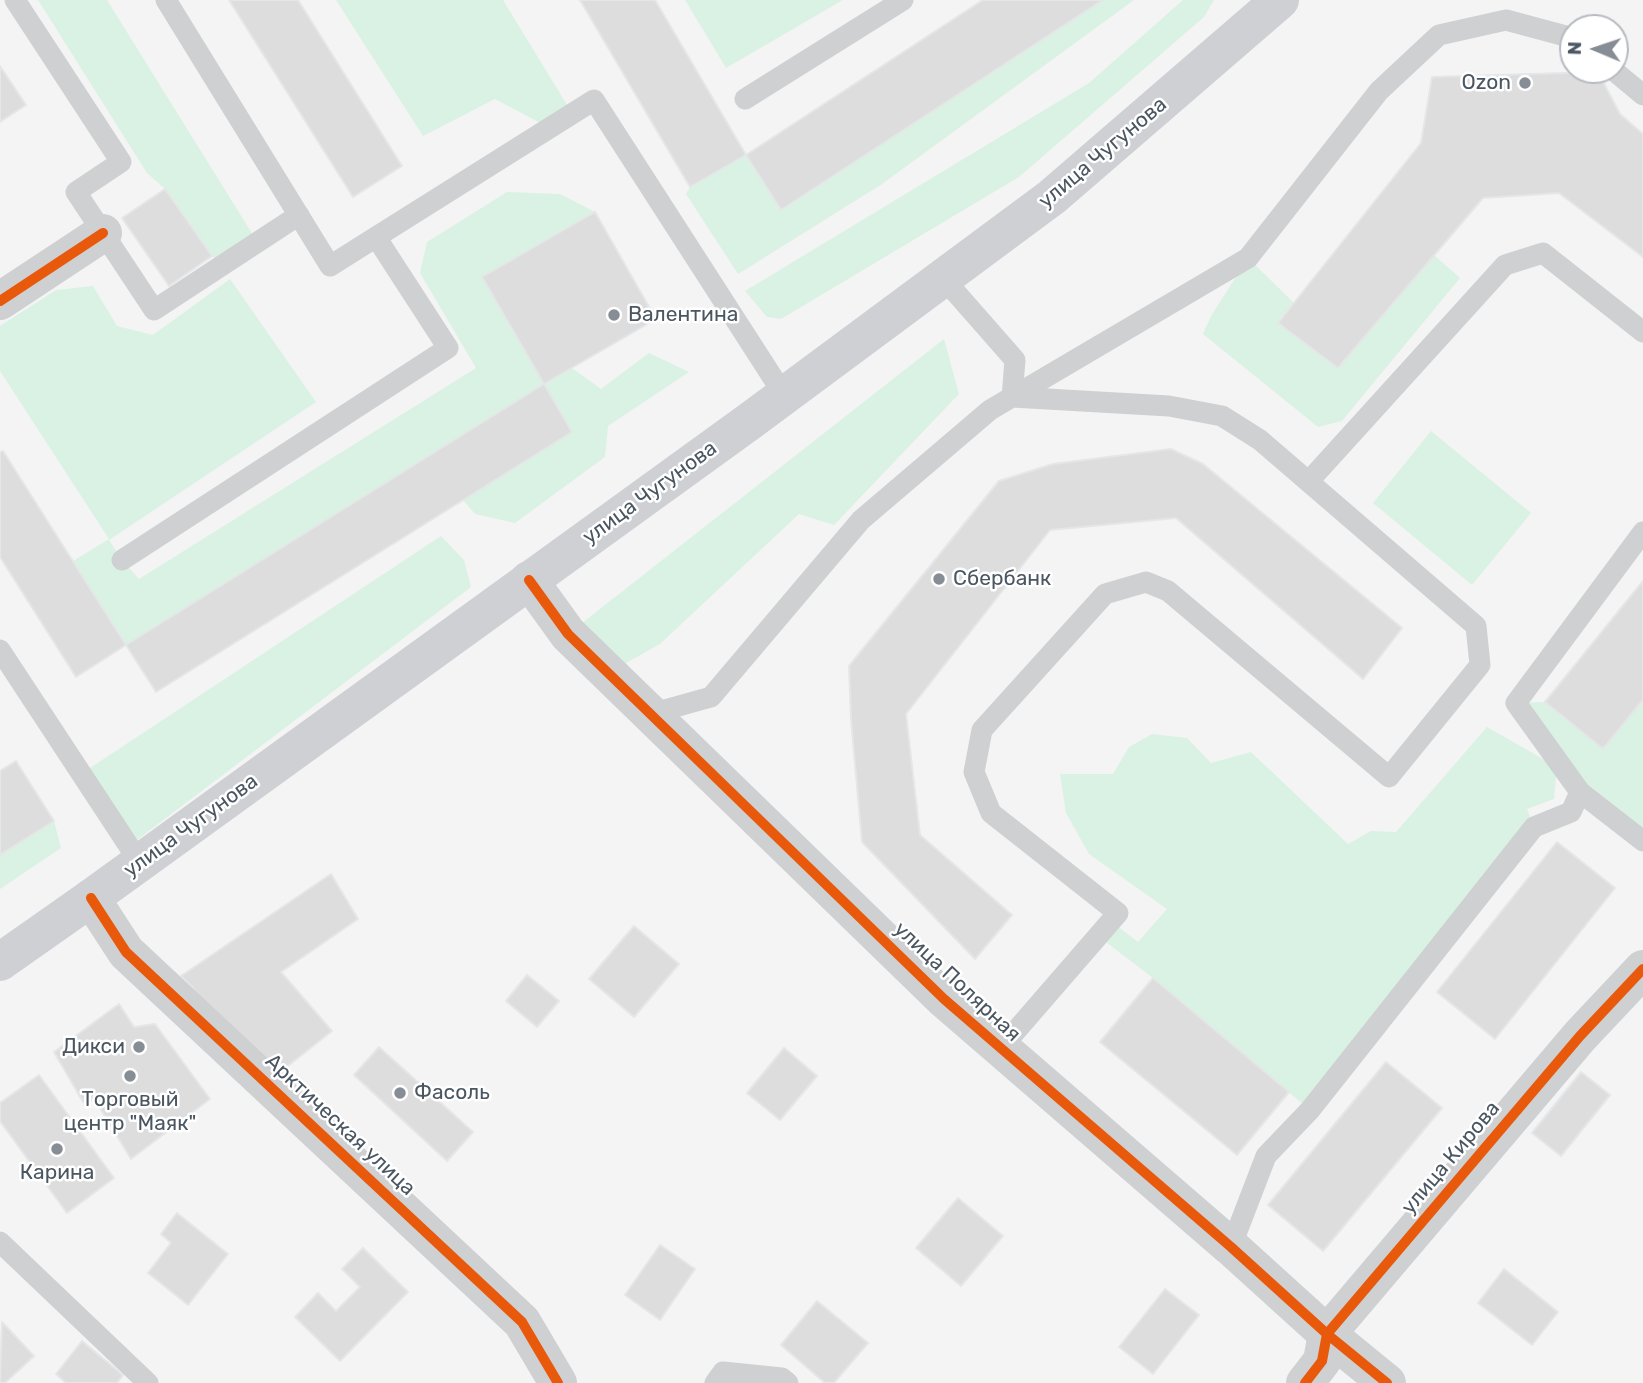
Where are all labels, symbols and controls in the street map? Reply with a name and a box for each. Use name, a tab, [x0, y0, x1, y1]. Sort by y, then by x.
north arrow	[1559, 14, 1629, 84]
text: N	[1563, 41, 1586, 56]
place label: Ozon	[1461, 70, 1511, 96]
marker: Ozon	[1517, 75, 1533, 91]
street label: улица Чугунова	[1034, 92, 1172, 214]
place label: Валентина	[628, 302, 738, 328]
marker: Валентина	[606, 307, 622, 323]
street label: улица Чугунова	[578, 436, 722, 550]
place label: Сбербанк	[953, 566, 1051, 592]
marker: Сбербанк	[931, 571, 947, 587]
street label: улица Чугунова	[119, 769, 263, 883]
street label: улица Полярная	[888, 917, 1026, 1047]
place label: Дикси	[62, 1034, 125, 1060]
marker: Дикси	[131, 1039, 147, 1055]
street label: Арктическая улица	[260, 1049, 420, 1201]
marker: Торговый центр "Маяк"	[122, 1068, 138, 1084]
place label: Фасоль	[414, 1080, 490, 1106]
marker: Фасоль	[392, 1085, 408, 1101]
place label: Торговый центр "Маяк"	[64, 1087, 196, 1137]
street label: улица Кирова	[1396, 1096, 1506, 1220]
marker: Карина	[49, 1141, 65, 1157]
place label: Карина	[20, 1160, 94, 1186]

